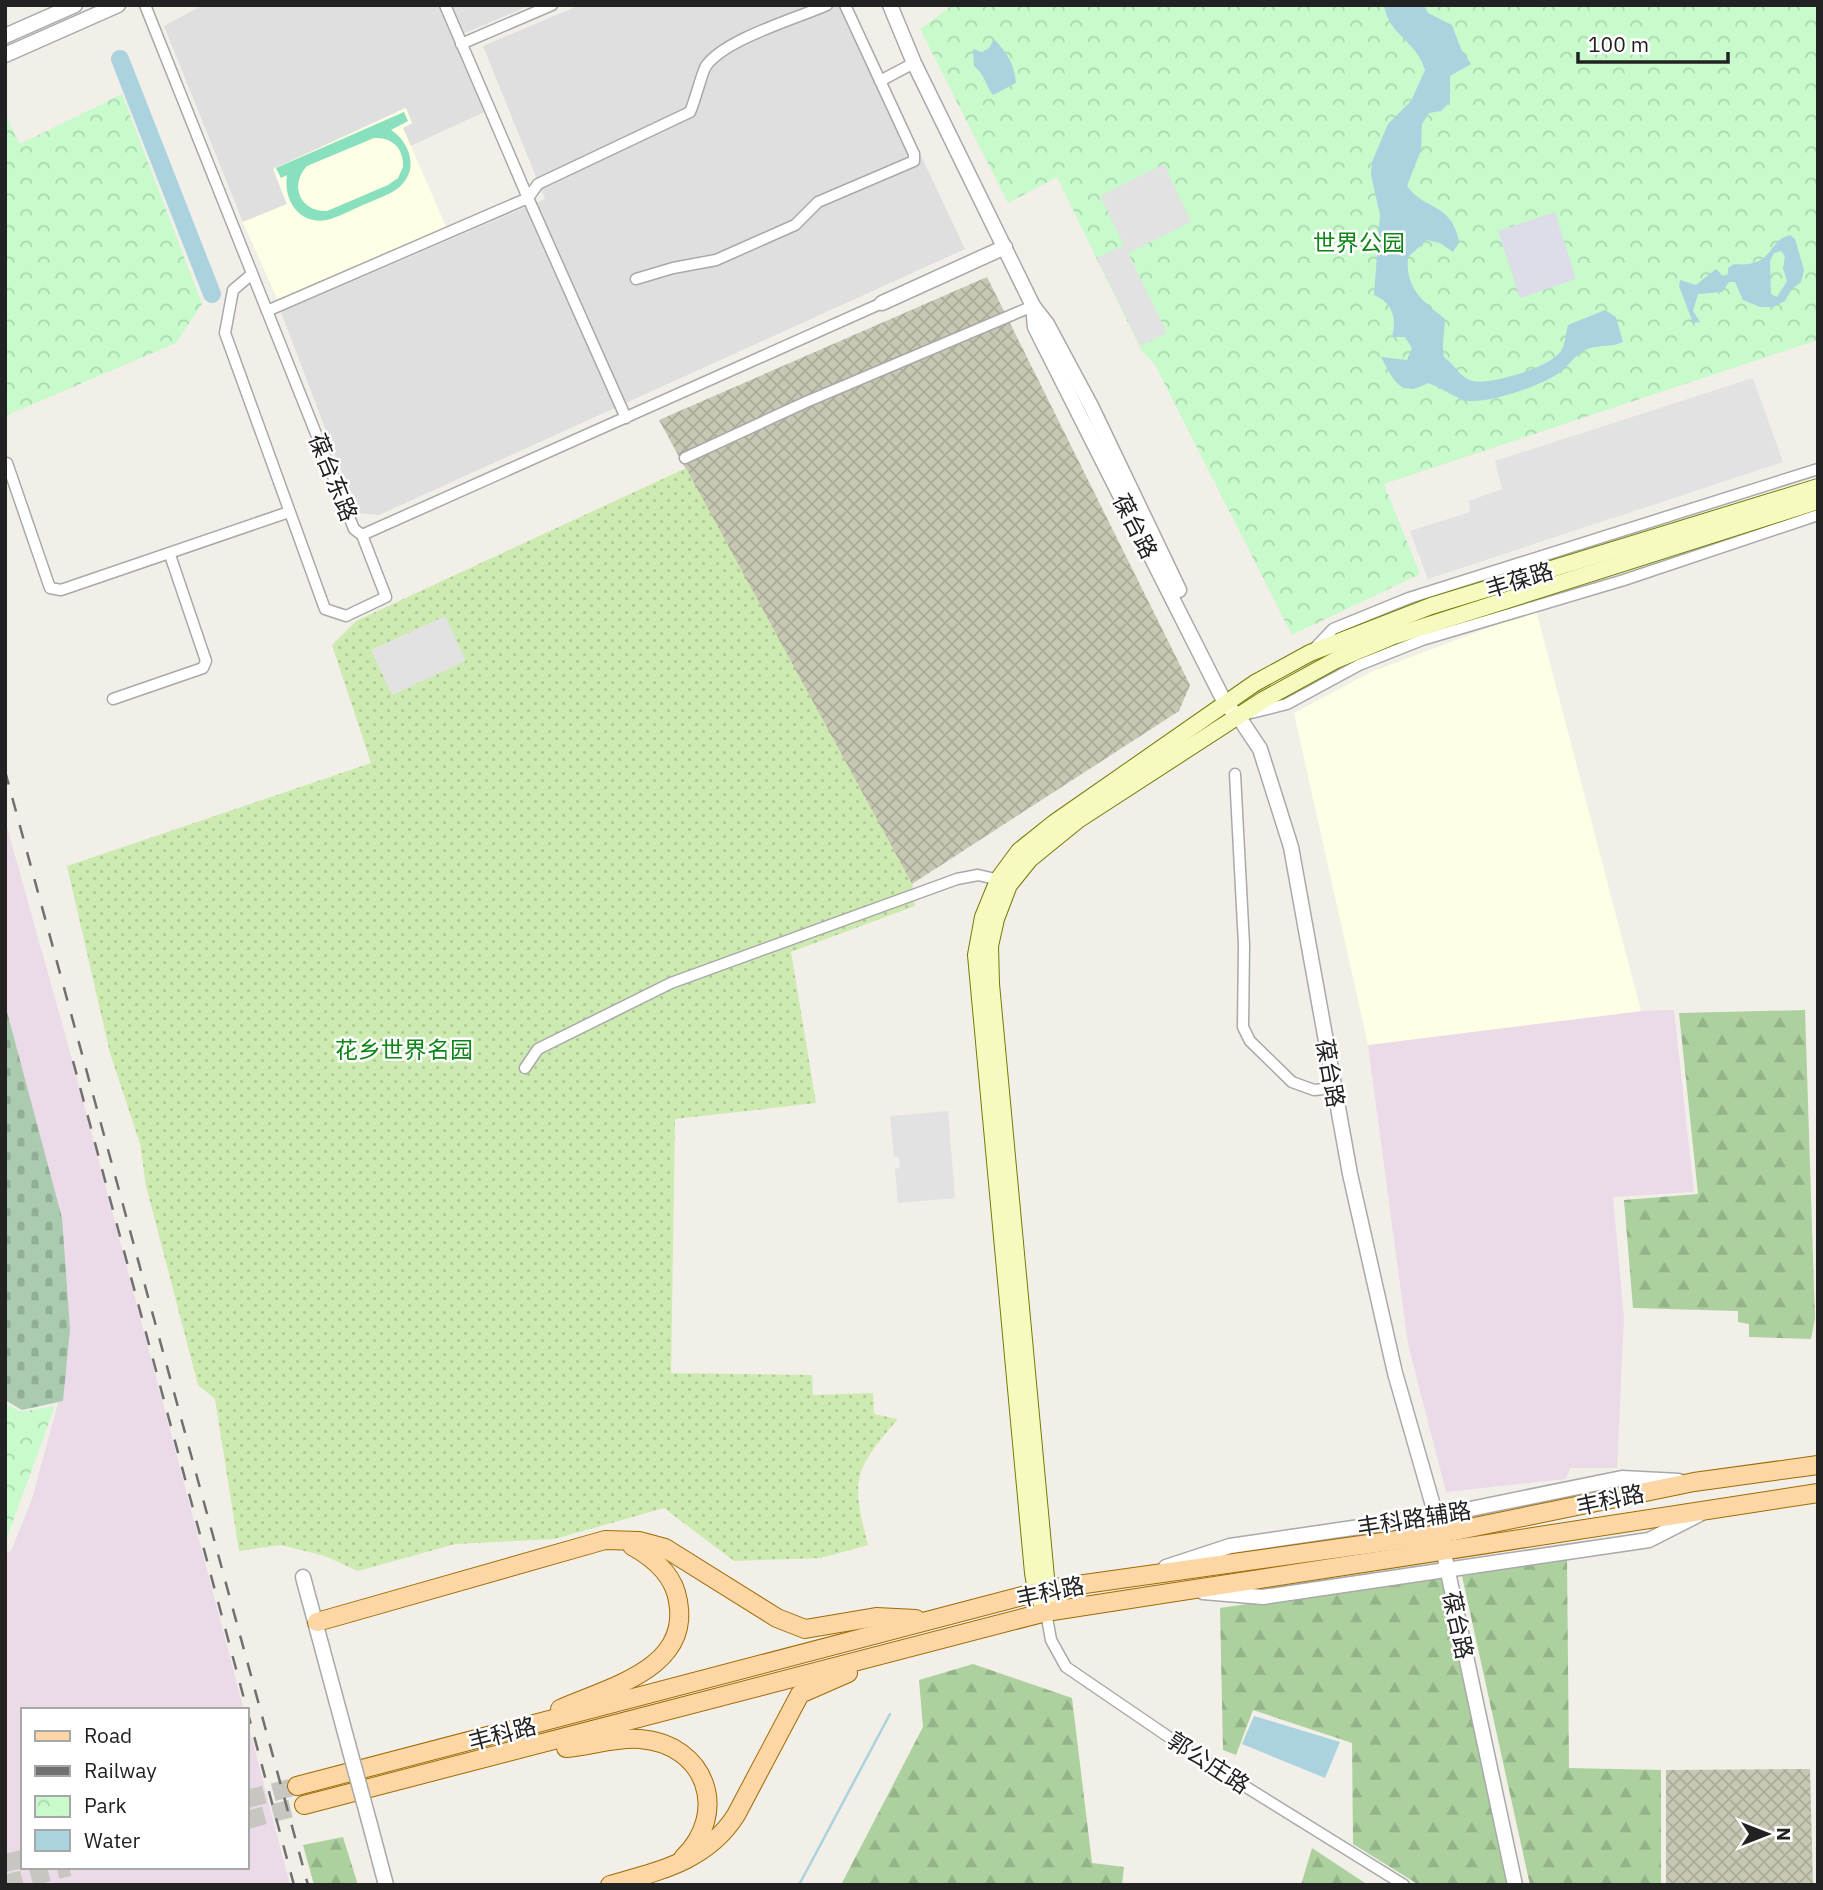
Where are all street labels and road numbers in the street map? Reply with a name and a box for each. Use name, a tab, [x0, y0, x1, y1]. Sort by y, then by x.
street label: 葆台东路	[303, 429, 365, 525]
street label: 葆台路	[1107, 488, 1165, 564]
street label: 丰葆路	[1482, 555, 1556, 603]
street label: 葆台路	[1310, 1036, 1352, 1110]
street label: 丰科路	[1573, 1477, 1647, 1521]
street label: 丰科路辅路	[1355, 1494, 1473, 1542]
street label: 丰科路	[1013, 1569, 1087, 1613]
street label: 葆台路	[1437, 1588, 1481, 1662]
street label: 丰科路	[465, 1710, 539, 1756]
street label: 郭公庄路	[1162, 1724, 1256, 1800]

